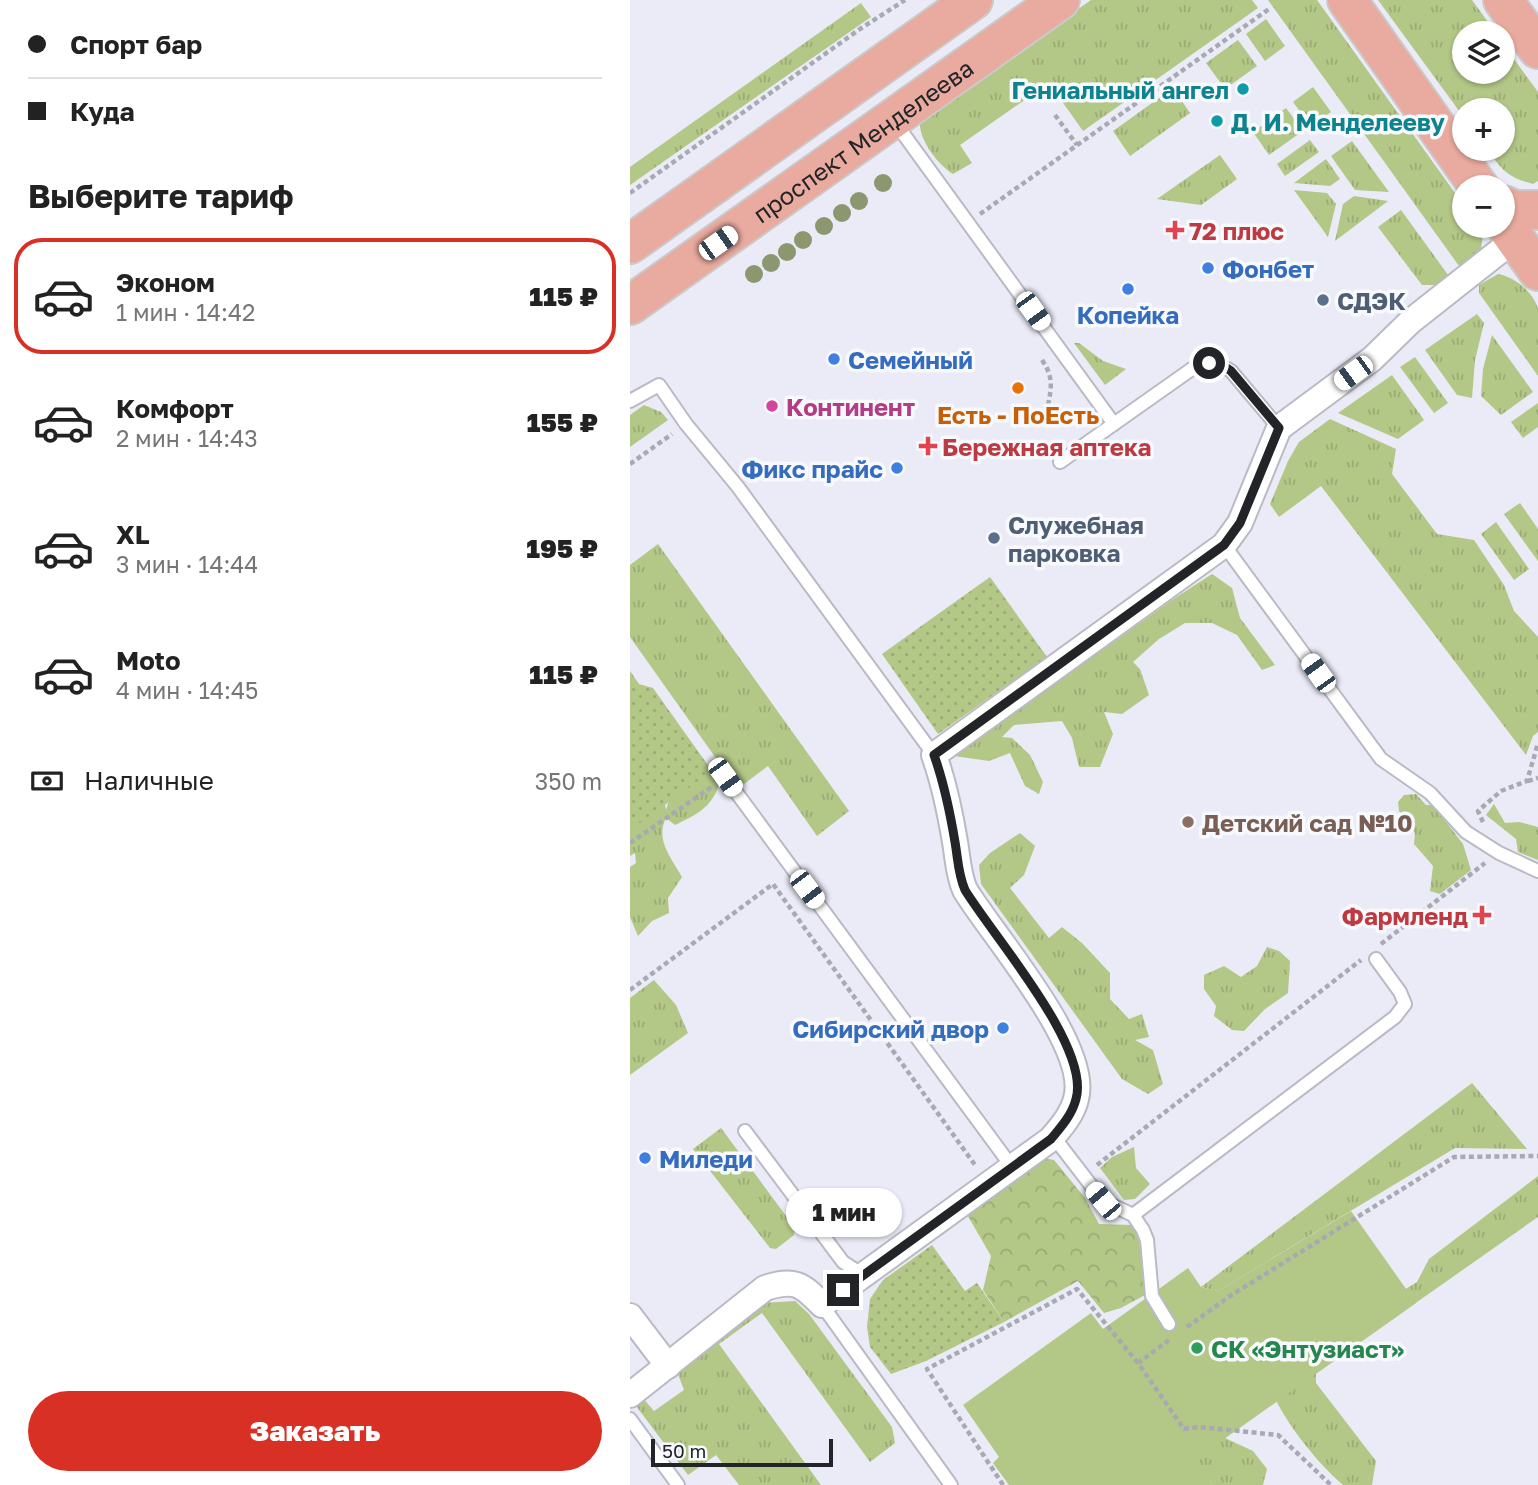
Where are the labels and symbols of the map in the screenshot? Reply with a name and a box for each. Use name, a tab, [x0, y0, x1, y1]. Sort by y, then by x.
street label: проспект Менделеева	[747, 52, 978, 228]
place label: Гениальный ангел	[1012, 75, 1229, 104]
marker: Гениальный ангел	[1235, 81, 1251, 97]
place label: Д. И. Менделееву	[1231, 107, 1445, 136]
marker: Д. И. Менделееву	[1209, 113, 1225, 129]
place label: 72 плюс	[1189, 216, 1284, 245]
car	[695, 222, 742, 264]
marker: 72 плюс	[1167, 222, 1183, 238]
place label: Фонбет	[1222, 254, 1314, 283]
marker: Фонбет	[1200, 260, 1216, 276]
marker: Копейка	[1120, 281, 1136, 297]
place label: СДЭК	[1337, 286, 1406, 315]
car	[1013, 288, 1054, 334]
marker: СДЭК	[1315, 292, 1331, 308]
place label: Копейка	[1077, 300, 1179, 329]
place label: Семейный	[848, 345, 973, 374]
route start	[1193, 347, 1225, 379]
marker: Семейный	[826, 351, 842, 367]
car	[1330, 352, 1377, 394]
marker: Есть - ПоЕсть	[1010, 380, 1026, 396]
place label: Континент	[786, 392, 915, 421]
marker: Континент	[764, 398, 780, 414]
place label: Есть - ПоЕсть	[937, 400, 1099, 429]
place label: Бережная аптека	[942, 432, 1152, 461]
marker: Бережная аптека	[920, 438, 936, 454]
place label: Фикс прайс	[741, 454, 883, 483]
marker: Фикс прайс	[889, 460, 905, 476]
place label: Служебная парковка	[1008, 510, 1144, 567]
marker: Служебная парковка	[986, 530, 1002, 546]
car	[1298, 650, 1339, 696]
car	[705, 754, 746, 800]
place label: Детский сад №10	[1202, 808, 1412, 837]
marker: Детский сад №10	[1180, 814, 1196, 830]
car	[786, 866, 829, 912]
place label: Фармленд	[1342, 901, 1468, 930]
marker: Фармленд	[1474, 907, 1490, 923]
place label: Сибирский двор	[792, 1014, 989, 1043]
marker: Сибирский двор	[995, 1020, 1011, 1036]
place label: Миледи	[659, 1144, 753, 1173]
marker: Миледи	[637, 1150, 653, 1166]
car	[1082, 1178, 1125, 1224]
callout: 1 мин	[785, 1188, 901, 1238]
route end	[827, 1274, 859, 1306]
place label: СК «Энтузиаст»	[1211, 1334, 1404, 1363]
marker: СК «Энтузиаст»	[1189, 1340, 1205, 1356]
scale bar	[651, 1436, 833, 1468]

